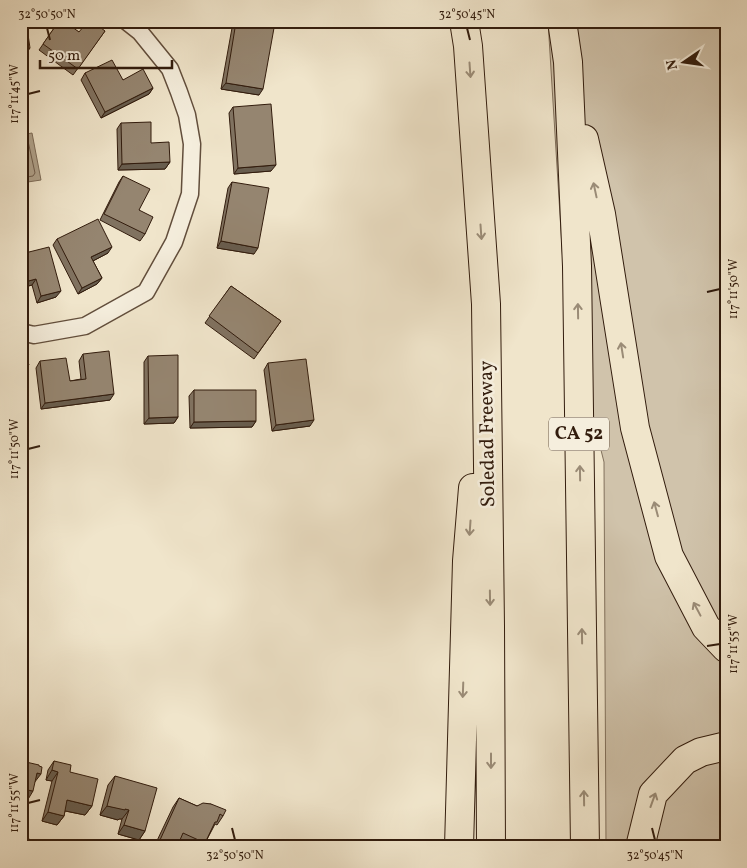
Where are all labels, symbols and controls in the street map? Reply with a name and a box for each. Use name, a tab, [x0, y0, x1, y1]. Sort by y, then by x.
text: 32°50'50"N	[18, 7, 76, 23]
text: 32°50'45"N	[439, 7, 495, 23]
scale bar	[40, 38, 172, 70]
north arrow	[660, 38, 710, 88]
text: 50 m	[48, 46, 80, 67]
text: N	[662, 57, 683, 72]
one-way arrow	[465, 61, 474, 77]
text: 117°11'45"W	[7, 64, 23, 124]
one-way arrow	[590, 182, 600, 198]
one-way arrow	[476, 223, 486, 239]
text: 117°11'50"W	[726, 259, 742, 319]
one-way arrow	[573, 303, 583, 319]
one-way arrow	[617, 342, 627, 358]
street label: Soledad Freeway	[473, 360, 503, 508]
road number: CA 52	[549, 418, 609, 450]
text: 117°11'50"W	[7, 419, 23, 479]
one-way arrow	[575, 465, 585, 482]
one-way arrow	[651, 501, 660, 517]
one-way arrow	[465, 519, 474, 535]
one-way arrow	[485, 590, 495, 606]
one-way arrow	[692, 602, 701, 617]
text: 117°11'55"W	[726, 614, 742, 674]
one-way arrow	[577, 628, 587, 644]
one-way arrow	[459, 682, 468, 698]
one-way arrow	[486, 752, 496, 768]
text: 117°11'55"W	[7, 773, 23, 833]
one-way arrow	[579, 790, 589, 806]
one-way arrow	[649, 793, 658, 808]
text: 32°50'50"N	[206, 848, 264, 864]
text: 32°50'45"N	[627, 848, 683, 864]

